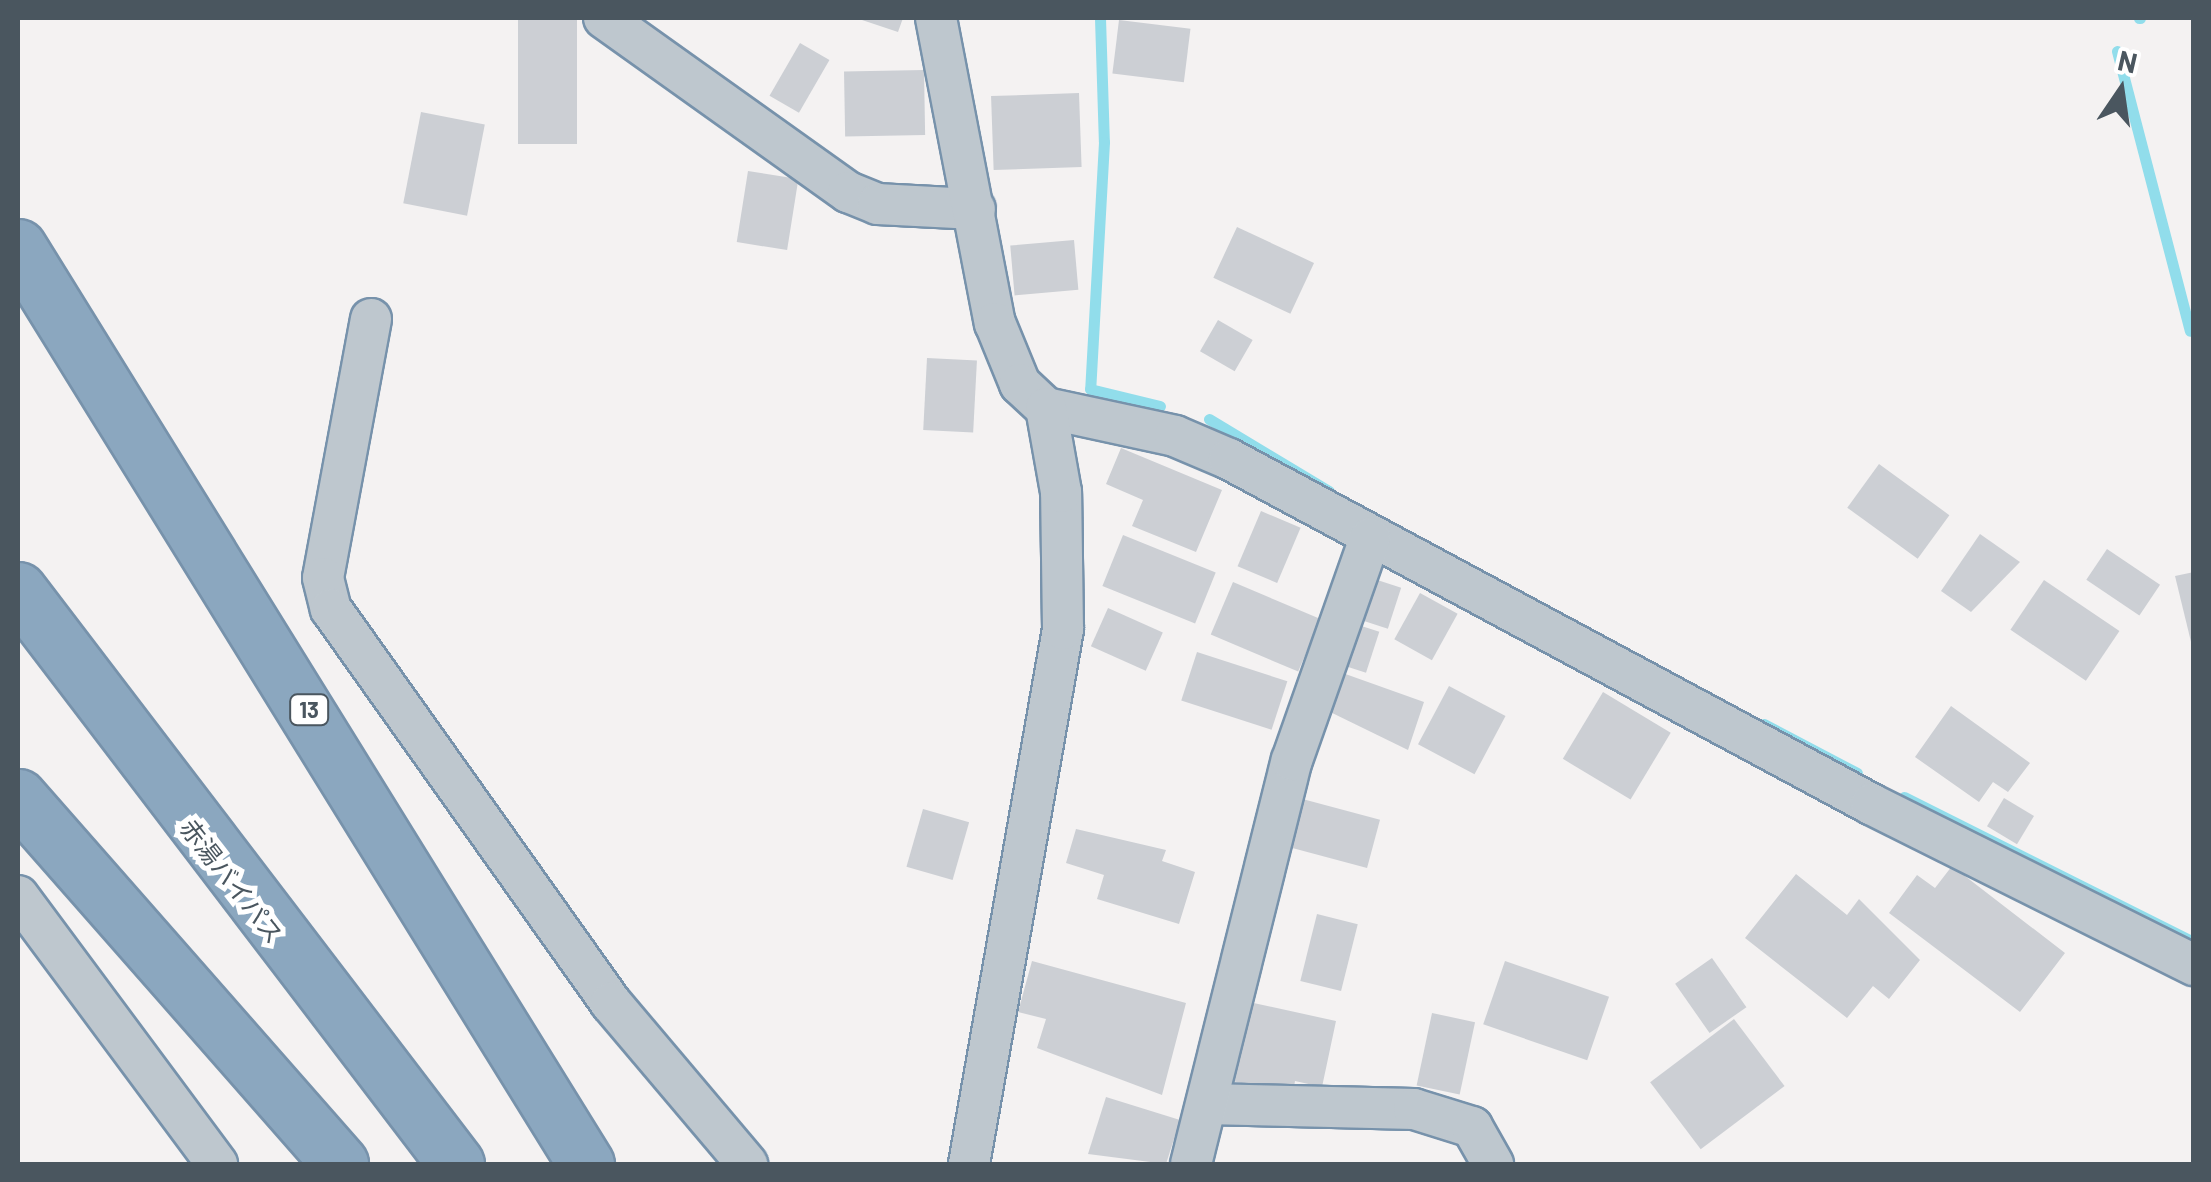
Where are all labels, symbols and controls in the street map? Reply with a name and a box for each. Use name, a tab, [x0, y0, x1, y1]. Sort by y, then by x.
north arrow	[2071, 40, 2171, 140]
text: N	[2115, 42, 2141, 79]
road number: 13	[289, 693, 329, 727]
street label: 赤湯バイパス	[174, 813, 290, 949]

